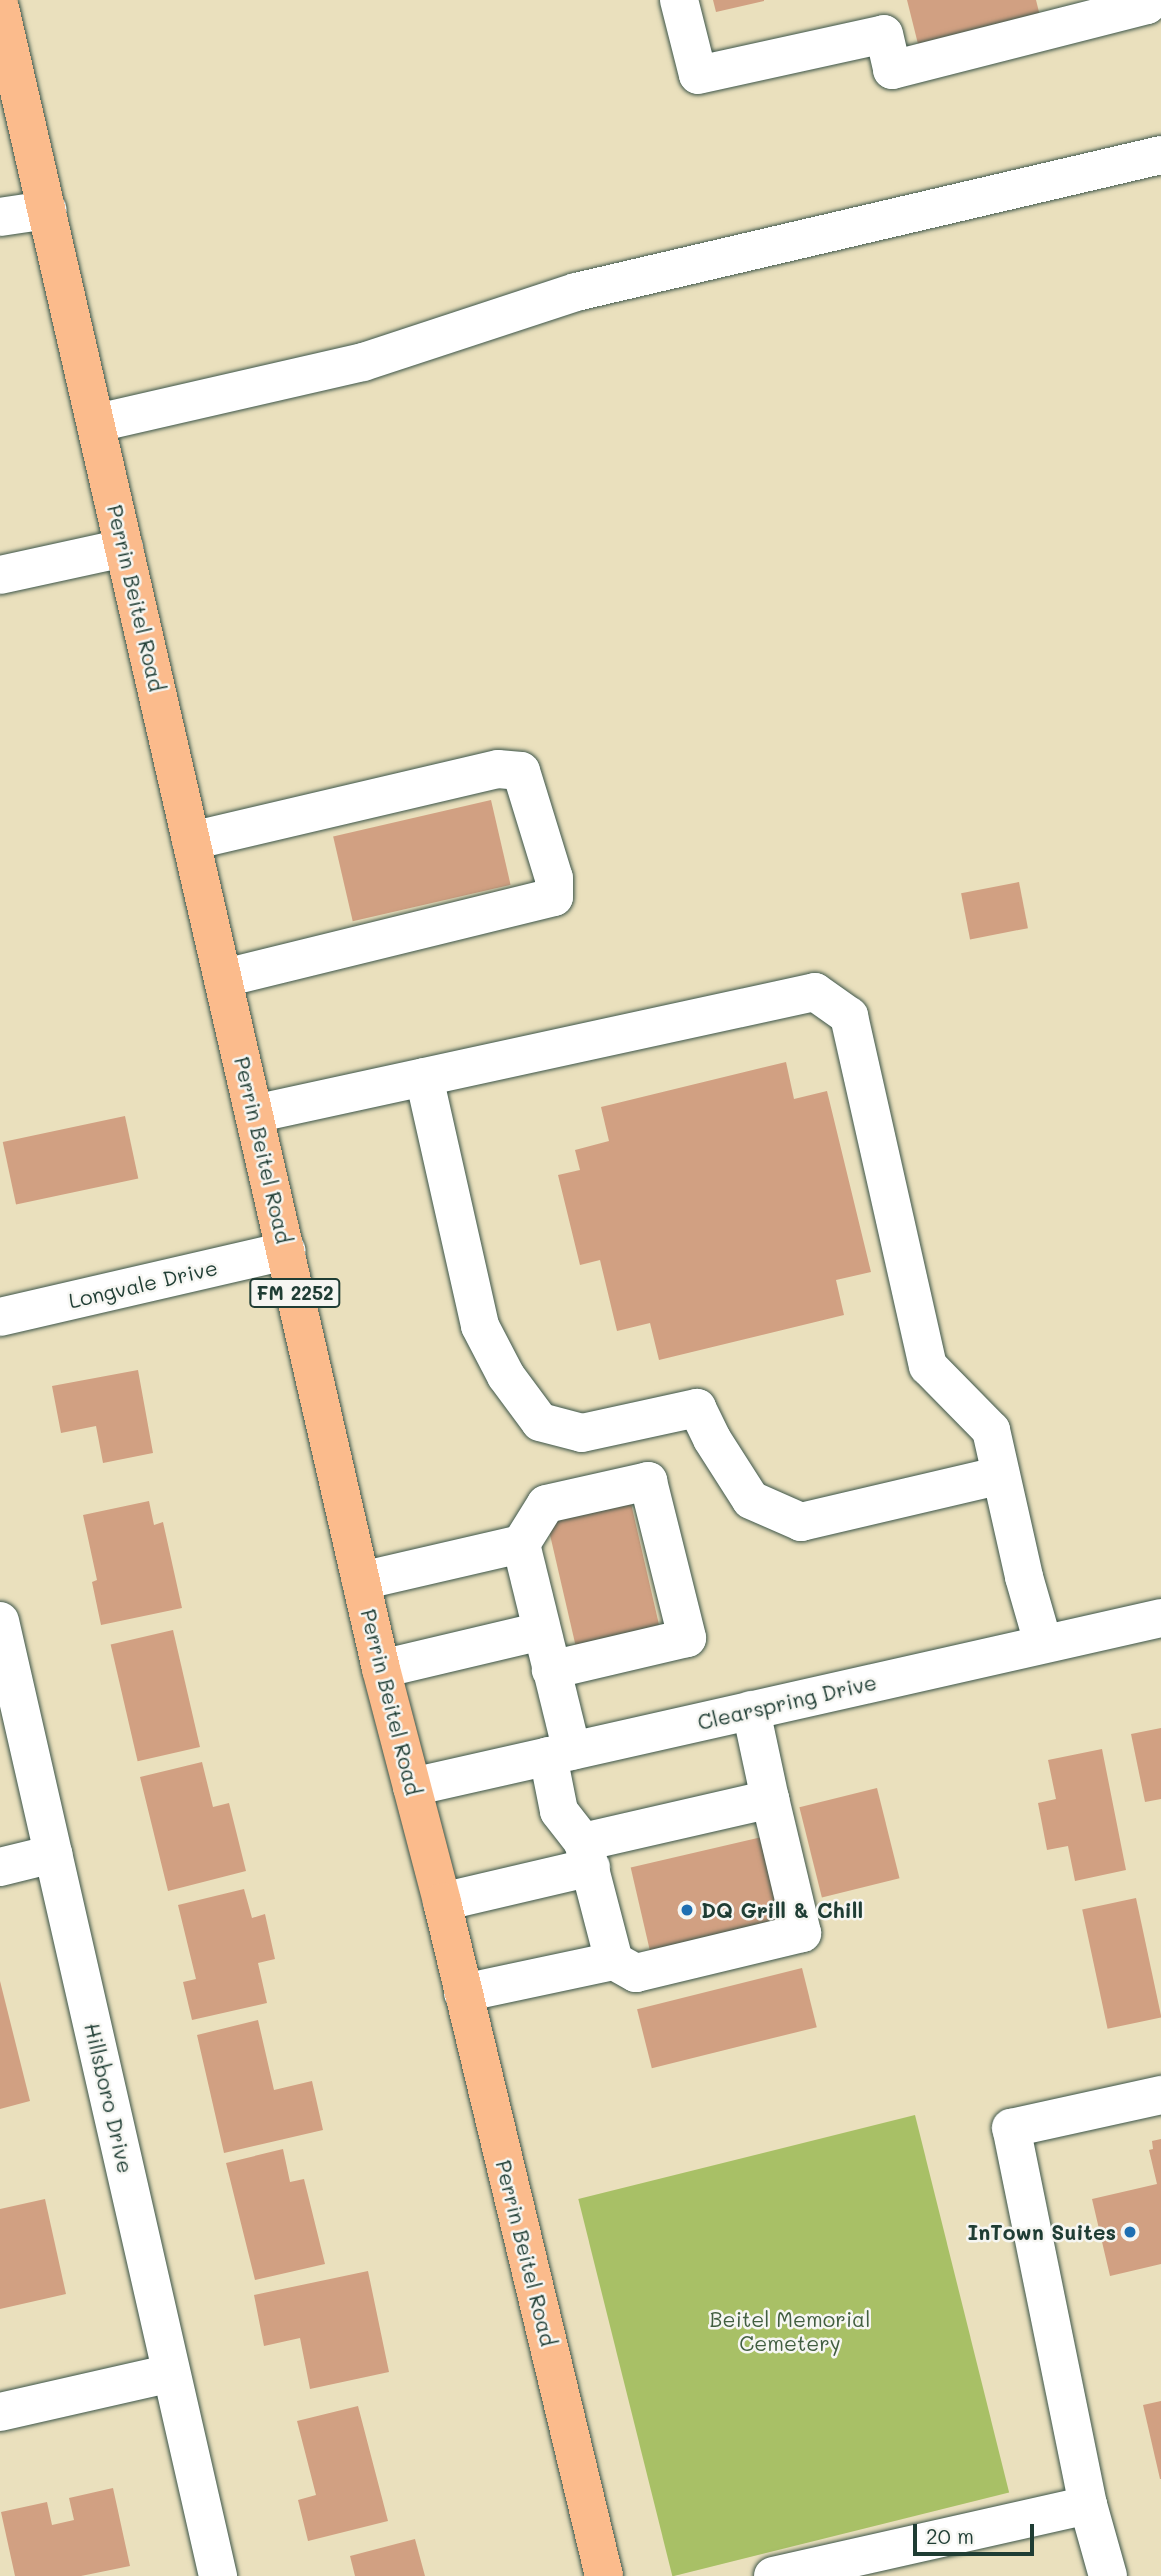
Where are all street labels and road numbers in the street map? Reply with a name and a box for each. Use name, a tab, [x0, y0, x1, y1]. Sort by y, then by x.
street label: Perrin Beitel Road	[102, 502, 170, 694]
street label: Perrin Beitel Road	[229, 1054, 297, 1246]
street label: Longvale Drive	[66, 1255, 220, 1313]
road number: FM 2252	[248, 1278, 342, 1308]
street label: Perrin Beitel Road	[356, 1606, 426, 1798]
street label: Clearspring Drive	[695, 1669, 879, 1735]
street label: Hillsboro Drive	[79, 2021, 139, 2175]
street label: Perrin Beitel Road	[491, 2157, 561, 2349]

